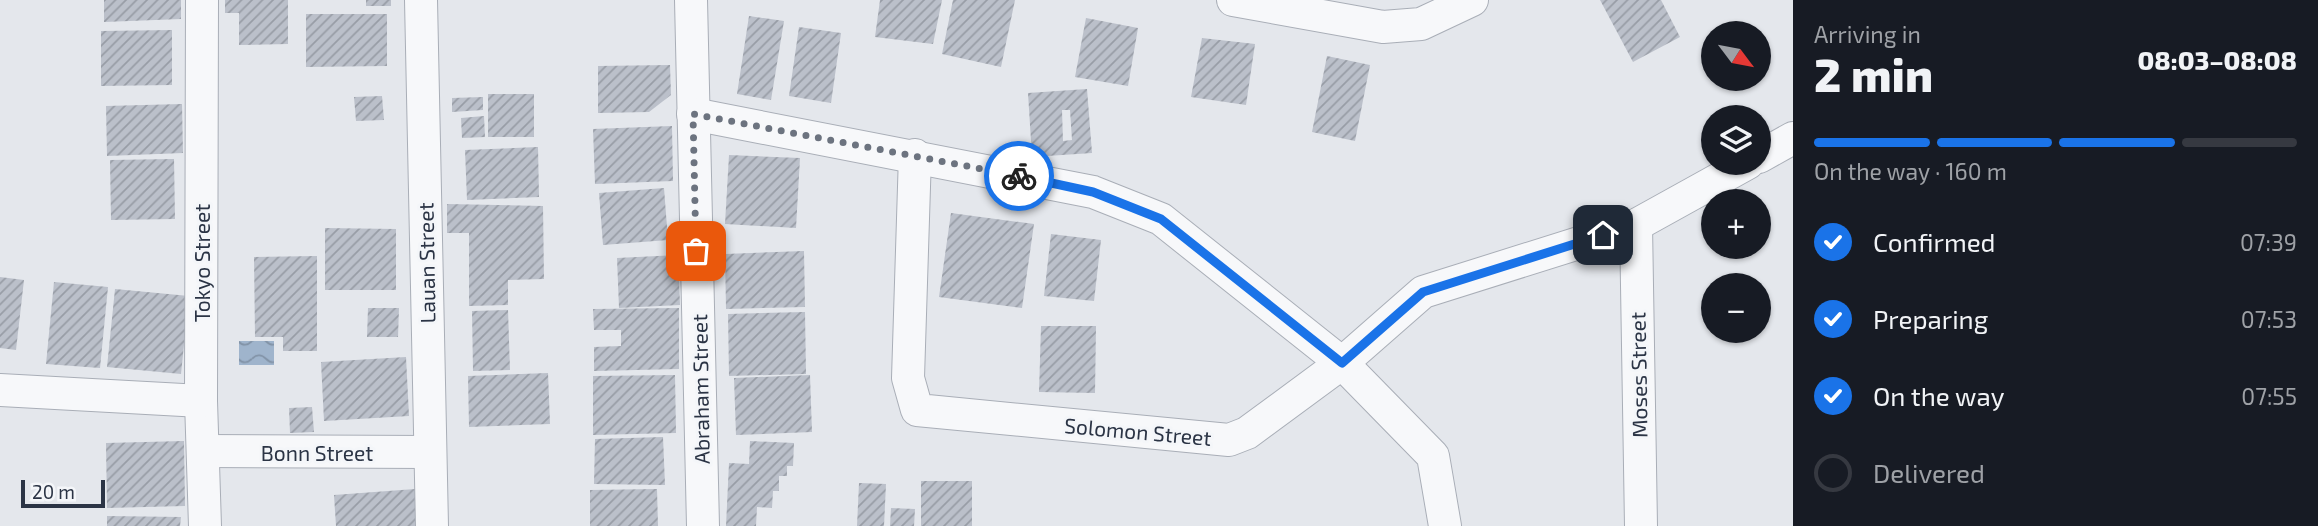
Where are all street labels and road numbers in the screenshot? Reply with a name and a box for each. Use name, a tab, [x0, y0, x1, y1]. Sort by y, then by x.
street label: Lauan Street	[412, 202, 440, 324]
street label: Tokyo Street	[189, 204, 214, 322]
street label: Moses Street	[1624, 312, 1652, 438]
street label: Abraham Street	[686, 314, 714, 464]
street label: Solomon Street	[1063, 412, 1213, 450]
street label: Bonn Street	[261, 440, 373, 465]

